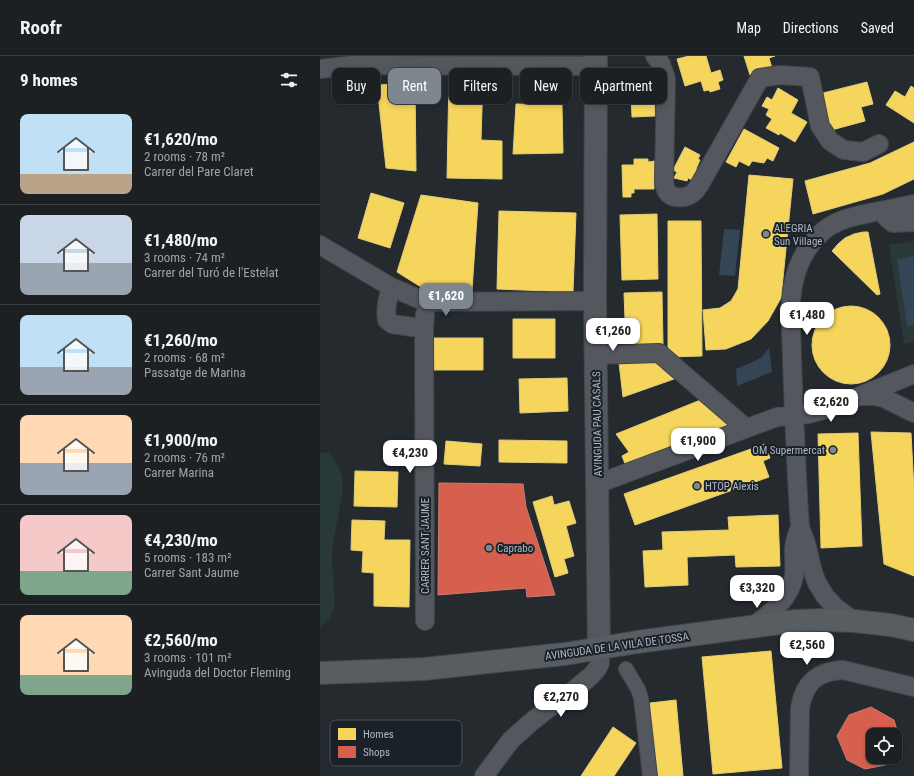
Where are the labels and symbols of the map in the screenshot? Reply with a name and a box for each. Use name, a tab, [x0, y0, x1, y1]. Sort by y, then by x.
place label: ALEGRIA Sun Village	[774, 222, 822, 248]
marker: ALEGRIA Sun Village	[761, 229, 771, 239]
pin: €1,620	[413, 283, 479, 317]
pin: €1,480	[774, 302, 840, 336]
pin: €1,260	[580, 318, 646, 352]
street label: AVINGUDA PAU CASALS	[590, 371, 605, 477]
pin: €2,620	[798, 389, 864, 423]
pin: €1,900	[665, 428, 731, 462]
pin: €4,230	[377, 440, 443, 474]
place label: OM Supermercat	[752, 444, 825, 457]
marker: OM Supermercat	[828, 445, 838, 455]
place label: HTOP Alexis	[705, 480, 759, 493]
marker: HTOP Alexis	[692, 481, 702, 491]
street label: CARRER SANT JAUME	[419, 497, 432, 594]
place label: Caprabo	[497, 542, 534, 555]
marker: Caprabo	[484, 543, 494, 553]
pin: €3,320	[724, 575, 790, 609]
street label: AVINGUDA DE LA VILA DE TOSSA	[544, 630, 690, 663]
pin: €2,560	[774, 632, 840, 666]
pin: €2,270	[528, 684, 594, 718]
legend	[330, 720, 462, 766]
text: Homes	[363, 728, 394, 741]
text: Shops	[363, 746, 390, 759]

